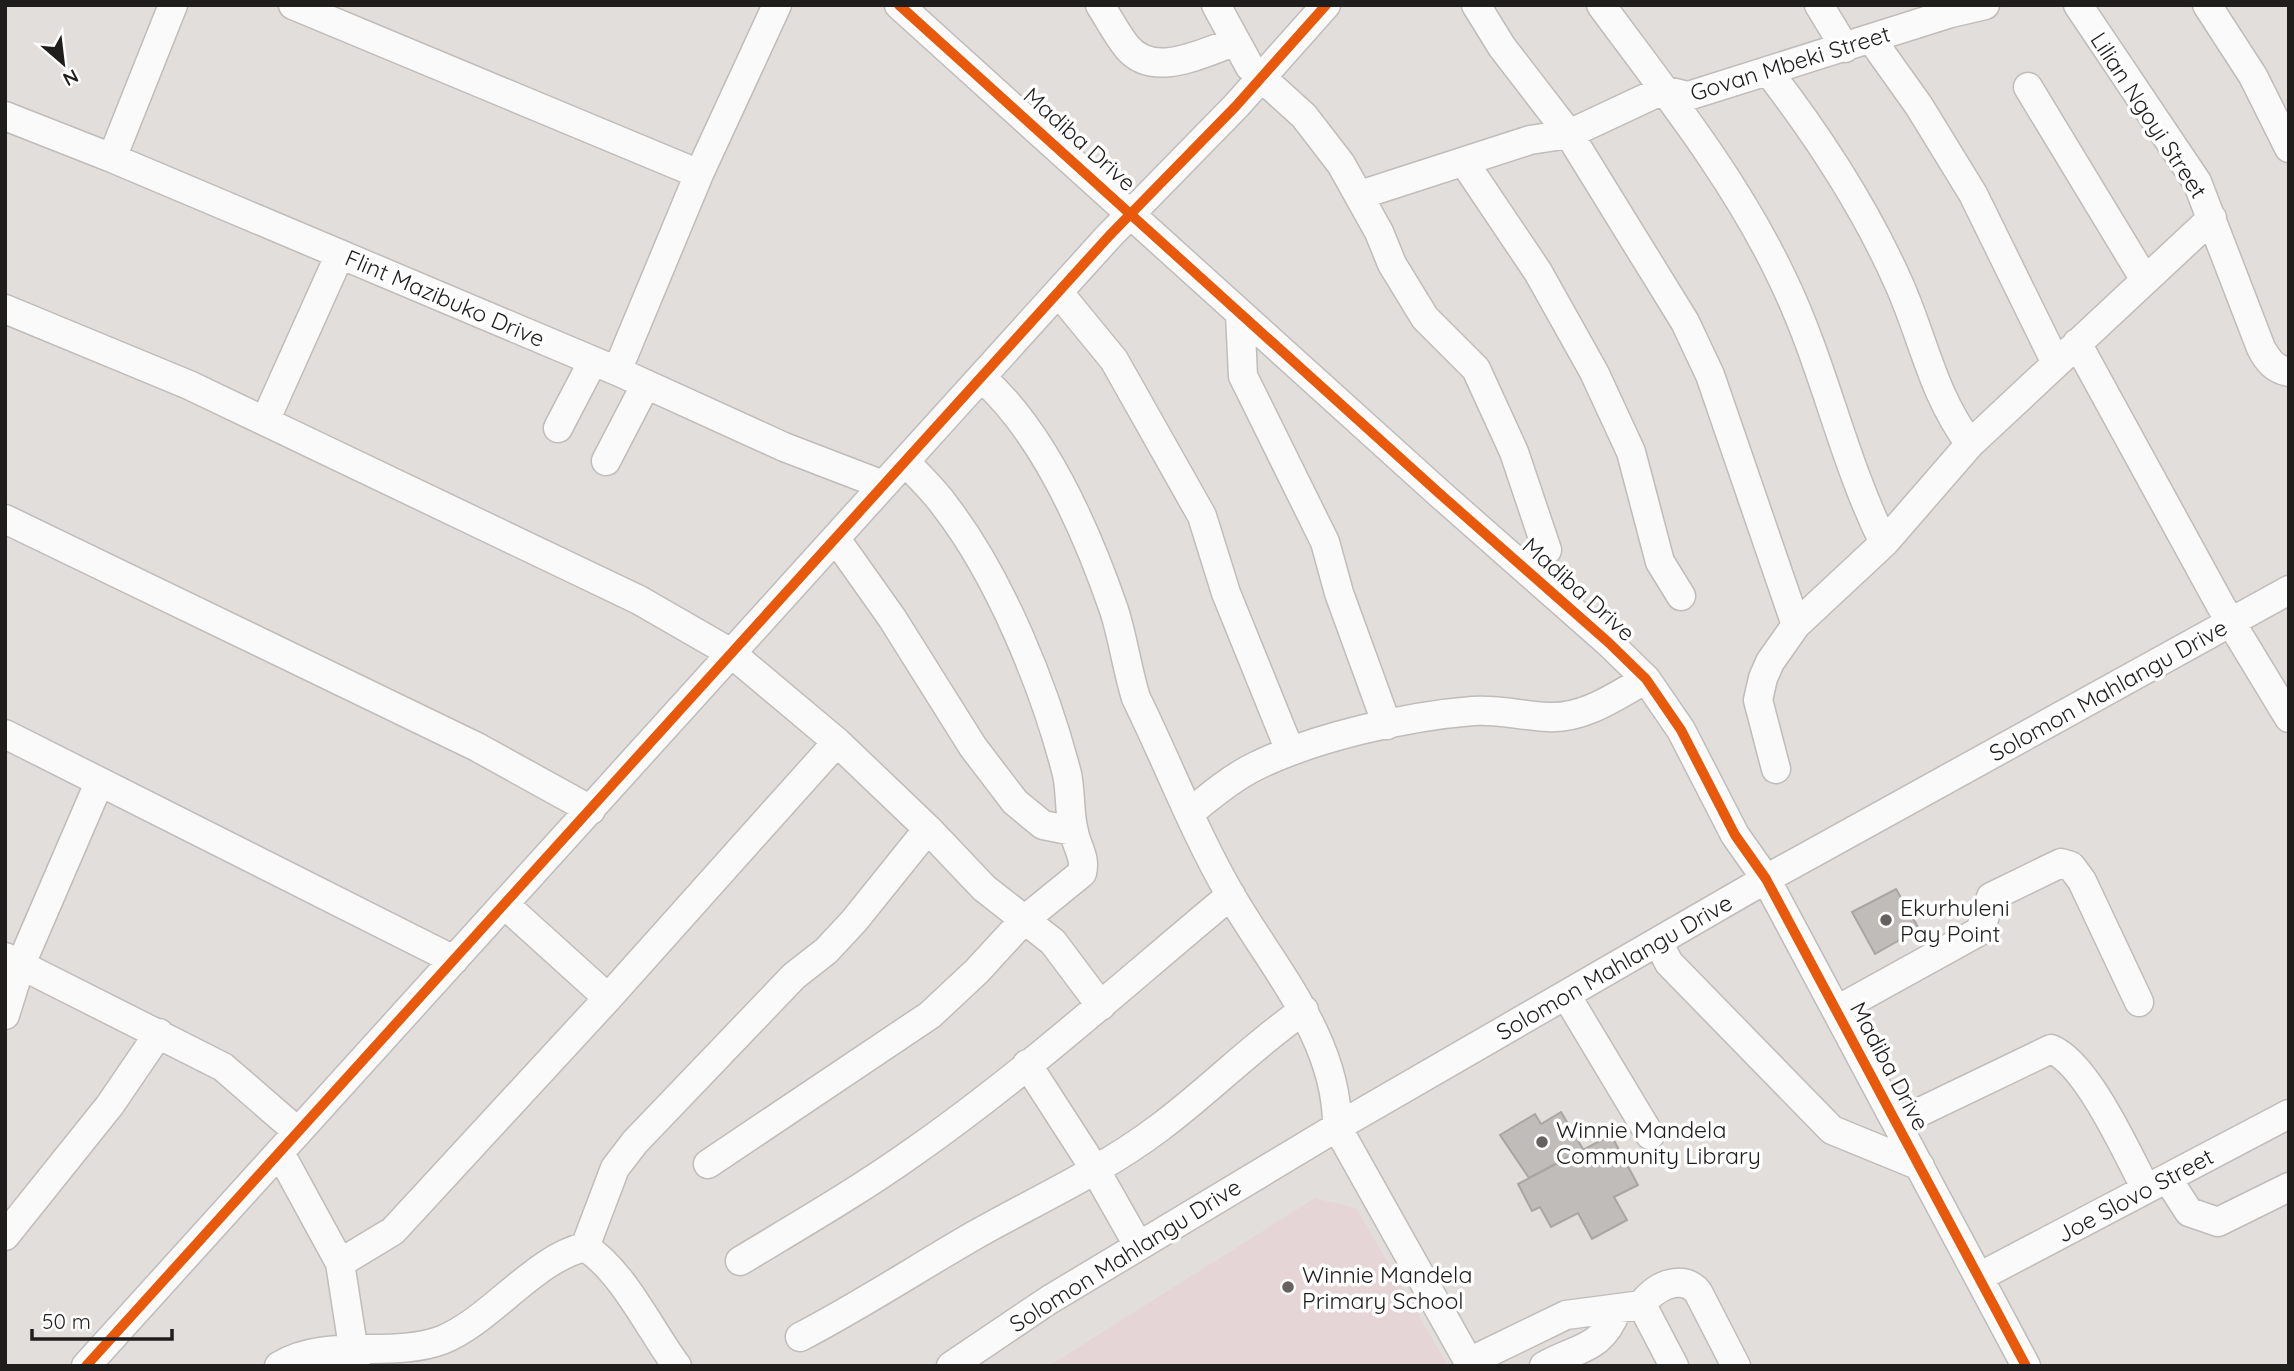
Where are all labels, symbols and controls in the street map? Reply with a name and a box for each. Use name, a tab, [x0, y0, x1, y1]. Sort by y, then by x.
street label: Govan Mbeki Street	[1686, 19, 1894, 107]
street label: Lilian Ngoyi Street	[2084, 26, 2214, 204]
north arrow	[28, 28, 98, 98]
text: N	[59, 64, 83, 92]
street label: Madiba Drive	[1018, 81, 1142, 197]
street label: Flint Mazibuko Drive	[341, 243, 549, 353]
street label: Madiba Drive	[1517, 531, 1641, 647]
street label: Solomon Mahlangu Drive	[1984, 612, 2232, 768]
street label: Solomon Mahlangu Drive	[1491, 888, 1737, 1046]
place label: Ekurhuleni Pay Point	[1900, 893, 2010, 948]
marker: Ekurhuleni Pay Point	[1878, 912, 1894, 928]
street label: Madiba Drive	[1844, 997, 1936, 1135]
place label: Winnie Mandela Community Library	[1556, 1115, 1761, 1170]
marker: Winnie Mandela Community Library	[1534, 1134, 1550, 1150]
street label: Joe Slovo Street	[2052, 1141, 2218, 1248]
street label: Solomon Mahlangu Drive	[1004, 1172, 1246, 1338]
place label: Winnie Mandela Primary School	[1302, 1260, 1472, 1315]
marker: Winnie Mandela Primary School	[1280, 1279, 1296, 1295]
scale bar	[32, 1298, 172, 1342]
text: 50 m	[42, 1308, 91, 1334]

